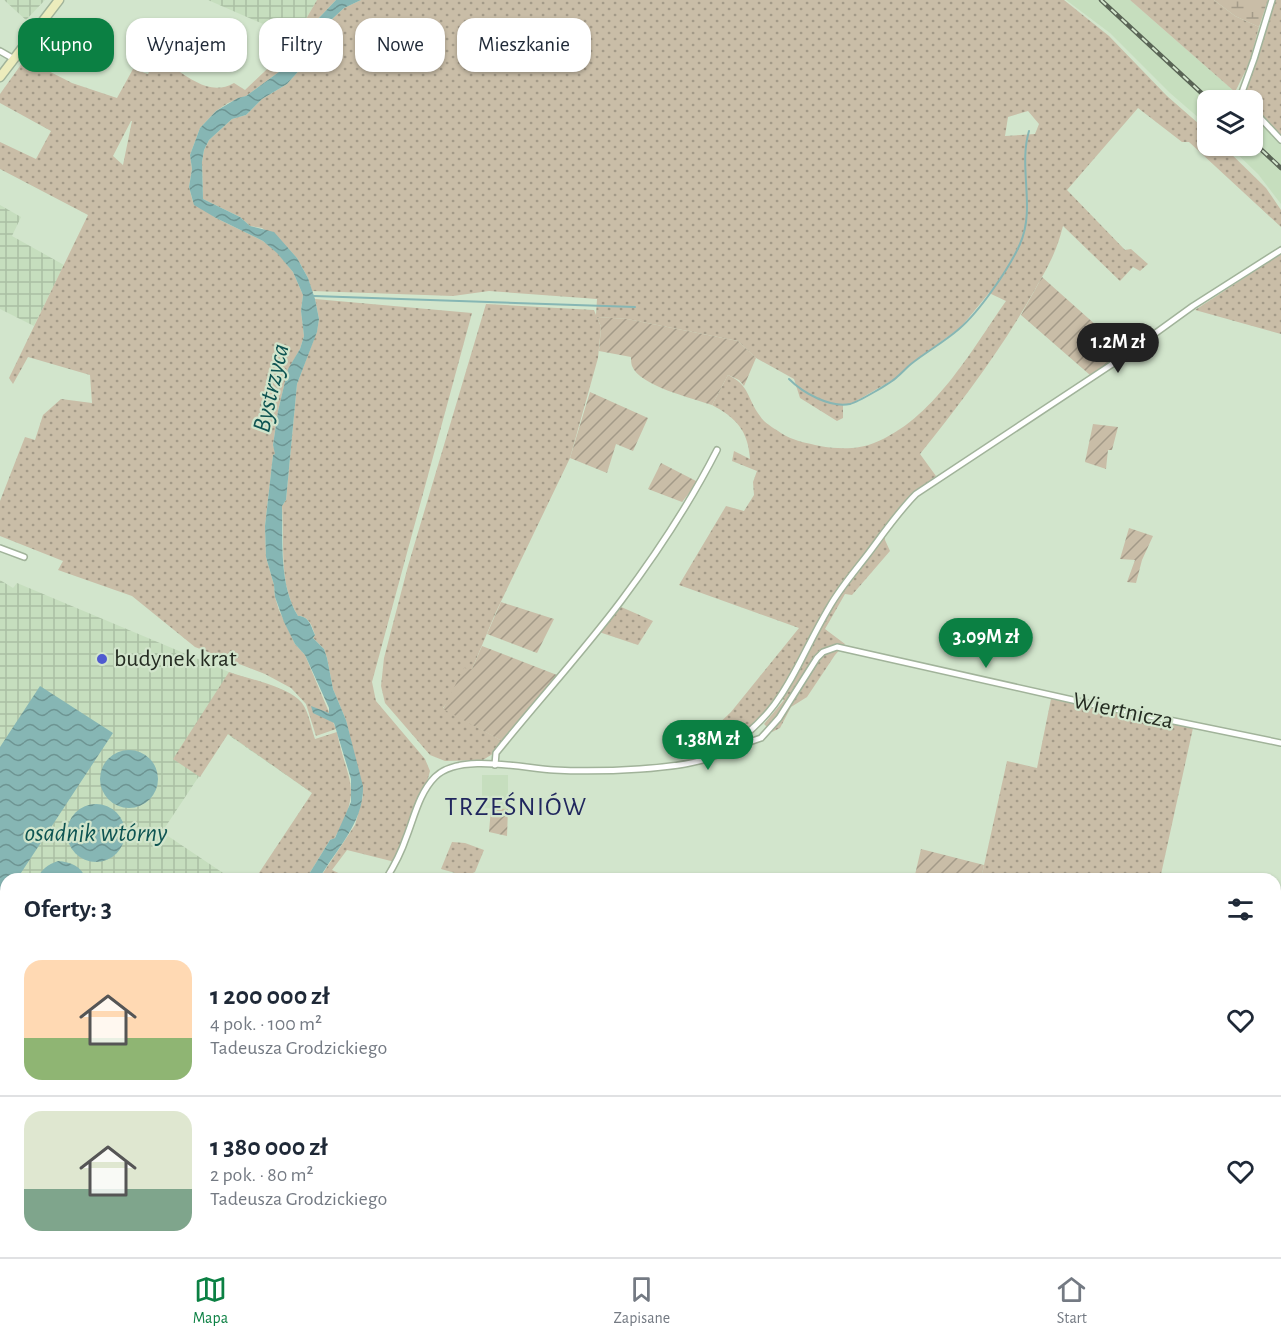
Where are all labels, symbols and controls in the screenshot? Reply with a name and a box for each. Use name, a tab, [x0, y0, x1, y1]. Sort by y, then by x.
chip: Kupno	[18, 18, 114, 72]
chip: Wynajem	[126, 18, 247, 72]
chip: Filtry	[259, 18, 343, 72]
chip: Nowe	[355, 18, 445, 72]
chip: Mieszkanie	[457, 18, 591, 72]
map controls	[1197, 90, 1263, 156]
button: layers	[1197, 90, 1263, 156]
pin: 1.2M zł	[1063, 323, 1173, 374]
text: 1.2M zł	[1091, 332, 1145, 352]
water label: Bystrzyca	[248, 341, 294, 435]
pin: 3.09M zł	[924, 618, 1048, 669]
text: 3.09M zł	[953, 627, 1019, 647]
place label: budynek krat	[114, 647, 237, 671]
marker: budynek krat	[95, 652, 109, 666]
street label: Wiertnicza	[1071, 689, 1175, 733]
pin: 1.38M zł	[646, 720, 770, 771]
text: 1.38M zł	[676, 729, 740, 749]
district label: TRZEŚNIÓW	[445, 791, 587, 820]
water label: osadnik wtórny	[25, 820, 168, 846]
icon: filters	[1224, 893, 1257, 926]
text: Oferty: 3	[24, 896, 112, 922]
text: 1 200 000 zł	[210, 983, 330, 1009]
icon: home	[72, 984, 144, 1056]
icon: heart	[1224, 1004, 1257, 1037]
text: 4 pok. · 100 m²	[210, 1014, 322, 1034]
text: Tadeusza Grodzickiego	[210, 1038, 387, 1058]
text: 1 380 000 zł	[210, 1134, 328, 1160]
icon: home	[72, 1135, 144, 1207]
icon: heart	[1224, 1155, 1257, 1188]
text: 2 pok. · 80 m²	[210, 1165, 314, 1185]
text: Tadeusza Grodzickiego	[210, 1189, 387, 1209]
tab: Mapa	[193, 1273, 228, 1328]
tab: Zapisane	[613, 1273, 670, 1328]
tab: Start	[1055, 1273, 1088, 1328]

